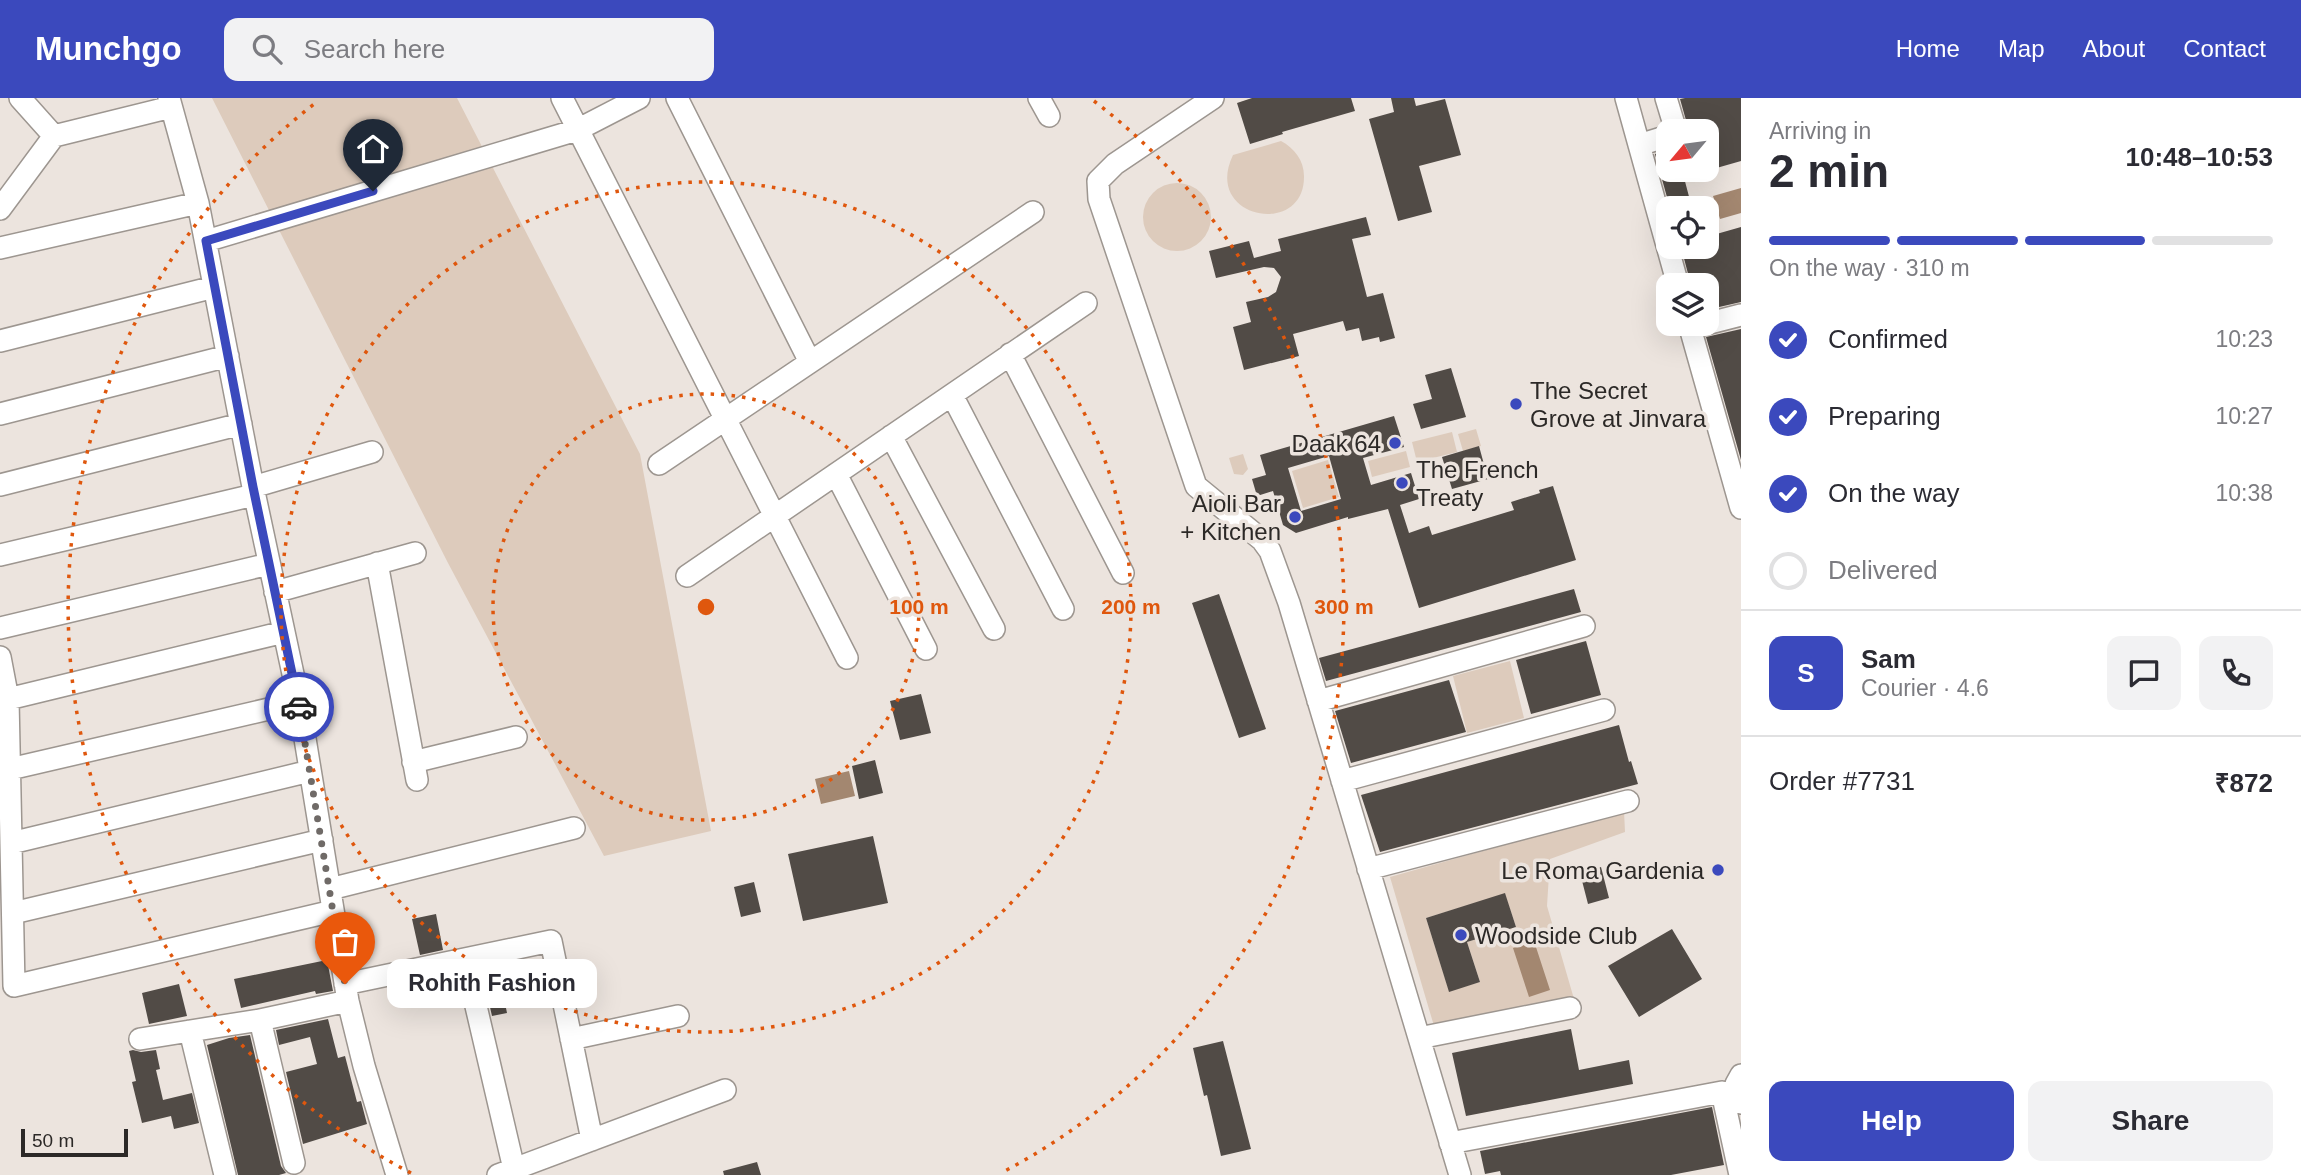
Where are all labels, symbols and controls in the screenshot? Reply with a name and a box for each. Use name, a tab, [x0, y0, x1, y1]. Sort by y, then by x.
search box	[224, 18, 714, 81]
text: Munchgo	[35, 30, 182, 67]
icon: search	[248, 30, 286, 68]
text: Search here	[304, 34, 445, 64]
text: Home	[1896, 35, 1960, 62]
text: Map	[1998, 35, 2045, 62]
text: About	[2083, 35, 2145, 62]
text: Contact	[2183, 35, 2266, 62]
text: Arriving in	[1769, 118, 1871, 144]
pin	[343, 119, 403, 191]
north arrow	[1656, 119, 1718, 182]
map controls	[1656, 119, 1719, 336]
icon: home	[354, 130, 392, 168]
text: 10:48–10:53	[2126, 142, 2273, 172]
text: 2 min	[1769, 145, 1889, 197]
button: locate	[1656, 196, 1719, 259]
text: On the way · 310 m	[1769, 255, 1970, 281]
button: layers	[1656, 273, 1719, 336]
icon: check	[1769, 321, 1807, 359]
text: Confirmed	[1828, 324, 1948, 354]
text: 10:23	[2215, 326, 2273, 352]
place label: The Secret Grove at Jinvara	[1530, 377, 1707, 432]
marker: The Secret Grove at Jinvara	[1508, 396, 1524, 412]
icon: check	[1769, 398, 1807, 436]
text: Preparing	[1828, 401, 1941, 431]
text: 10:27	[2215, 403, 2273, 429]
place label: Daak 64	[1292, 430, 1381, 457]
marker: Daak 64	[1387, 435, 1403, 451]
place label: The French Treaty	[1416, 456, 1539, 511]
marker: The French Treaty	[1394, 475, 1410, 491]
icon: check	[1769, 475, 1807, 513]
text: On the way	[1828, 478, 1960, 508]
text: 10:38	[2215, 480, 2273, 506]
place label: Aioli Bar + Kitchen	[1180, 490, 1281, 545]
marker: Aioli Bar + Kitchen	[1287, 509, 1303, 525]
text: Delivered	[1828, 555, 1938, 585]
centre of rings	[694, 595, 718, 619]
text: 100 m	[889, 595, 949, 618]
text: 200 m	[1101, 595, 1161, 618]
text: 300 m	[1314, 595, 1374, 618]
button: chat	[2107, 636, 2181, 710]
button: phone	[2199, 636, 2273, 710]
text: Sam	[1861, 644, 1916, 674]
text: S	[1797, 658, 1815, 688]
courier	[264, 672, 334, 742]
text: Courier · 4.6	[1861, 675, 1989, 701]
icon: car	[280, 688, 318, 726]
text: Order #7731	[1769, 766, 1915, 796]
text: ₹872	[2215, 768, 2273, 798]
place label: Le Roma Gardenia	[1501, 857, 1705, 884]
marker: Le Roma Gardenia	[1710, 862, 1726, 878]
pin	[315, 912, 375, 984]
place label: Woodside Club	[1475, 922, 1637, 949]
icon: bag	[326, 923, 364, 961]
marker: Woodside Club	[1453, 927, 1469, 943]
callout: Rohith Fashion	[387, 960, 597, 1008]
text: Rohith Fashion	[408, 970, 576, 996]
button: Help	[1769, 1081, 2014, 1161]
button: Share	[2028, 1081, 2273, 1161]
scale bar	[21, 1126, 128, 1158]
text: 50 m	[32, 1130, 74, 1151]

